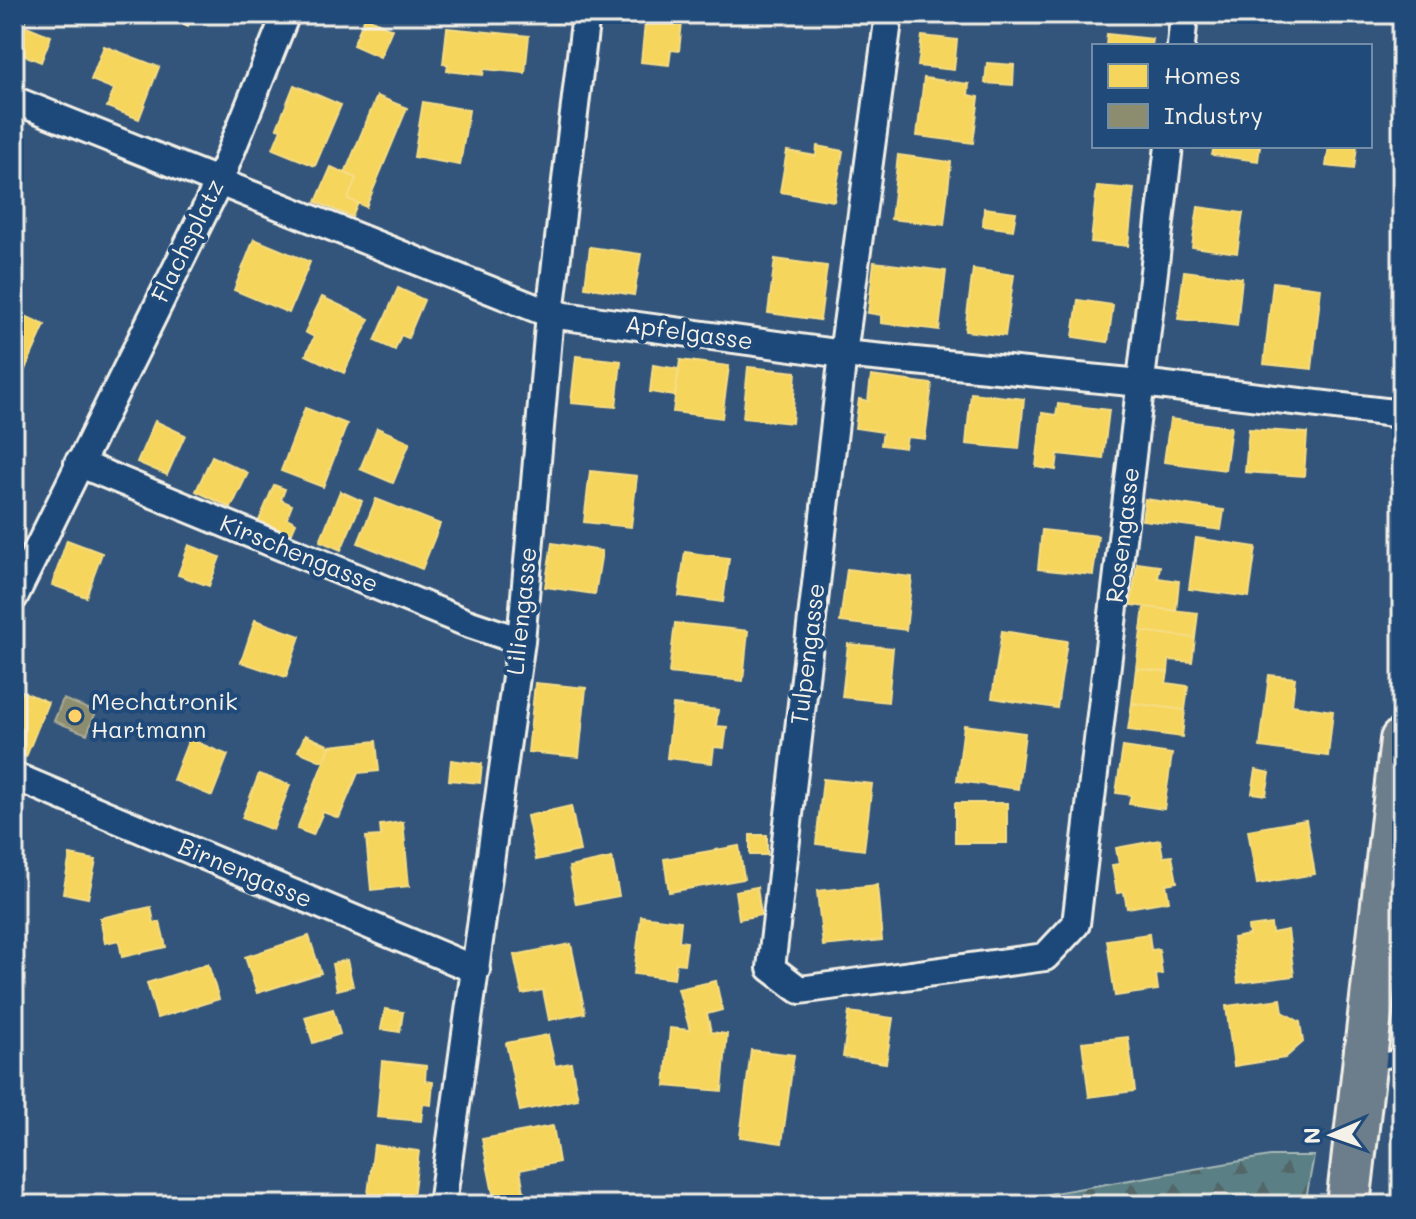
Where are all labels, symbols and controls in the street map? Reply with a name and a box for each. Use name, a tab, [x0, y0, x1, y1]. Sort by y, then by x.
legend	[1092, 44, 1372, 148]
text: Homes	[1164, 59, 1241, 90]
text: Industry	[1164, 99, 1263, 130]
street label: Flachsplatz	[143, 174, 230, 307]
street label: Apfelgasse	[623, 307, 755, 356]
street label: Rosengasse	[1098, 465, 1145, 604]
street label: Kirschengasse	[216, 507, 383, 599]
street label: Liliengasse	[498, 545, 543, 676]
street label: Tulpengasse	[782, 581, 831, 726]
place label: Mechatronik Hartmann	[91, 685, 238, 744]
marker: Mechatronik Hartmann	[66, 707, 84, 725]
street label: Birnengasse	[174, 829, 317, 914]
north arrow	[1292, 1095, 1372, 1175]
text: N	[1297, 1127, 1326, 1145]

